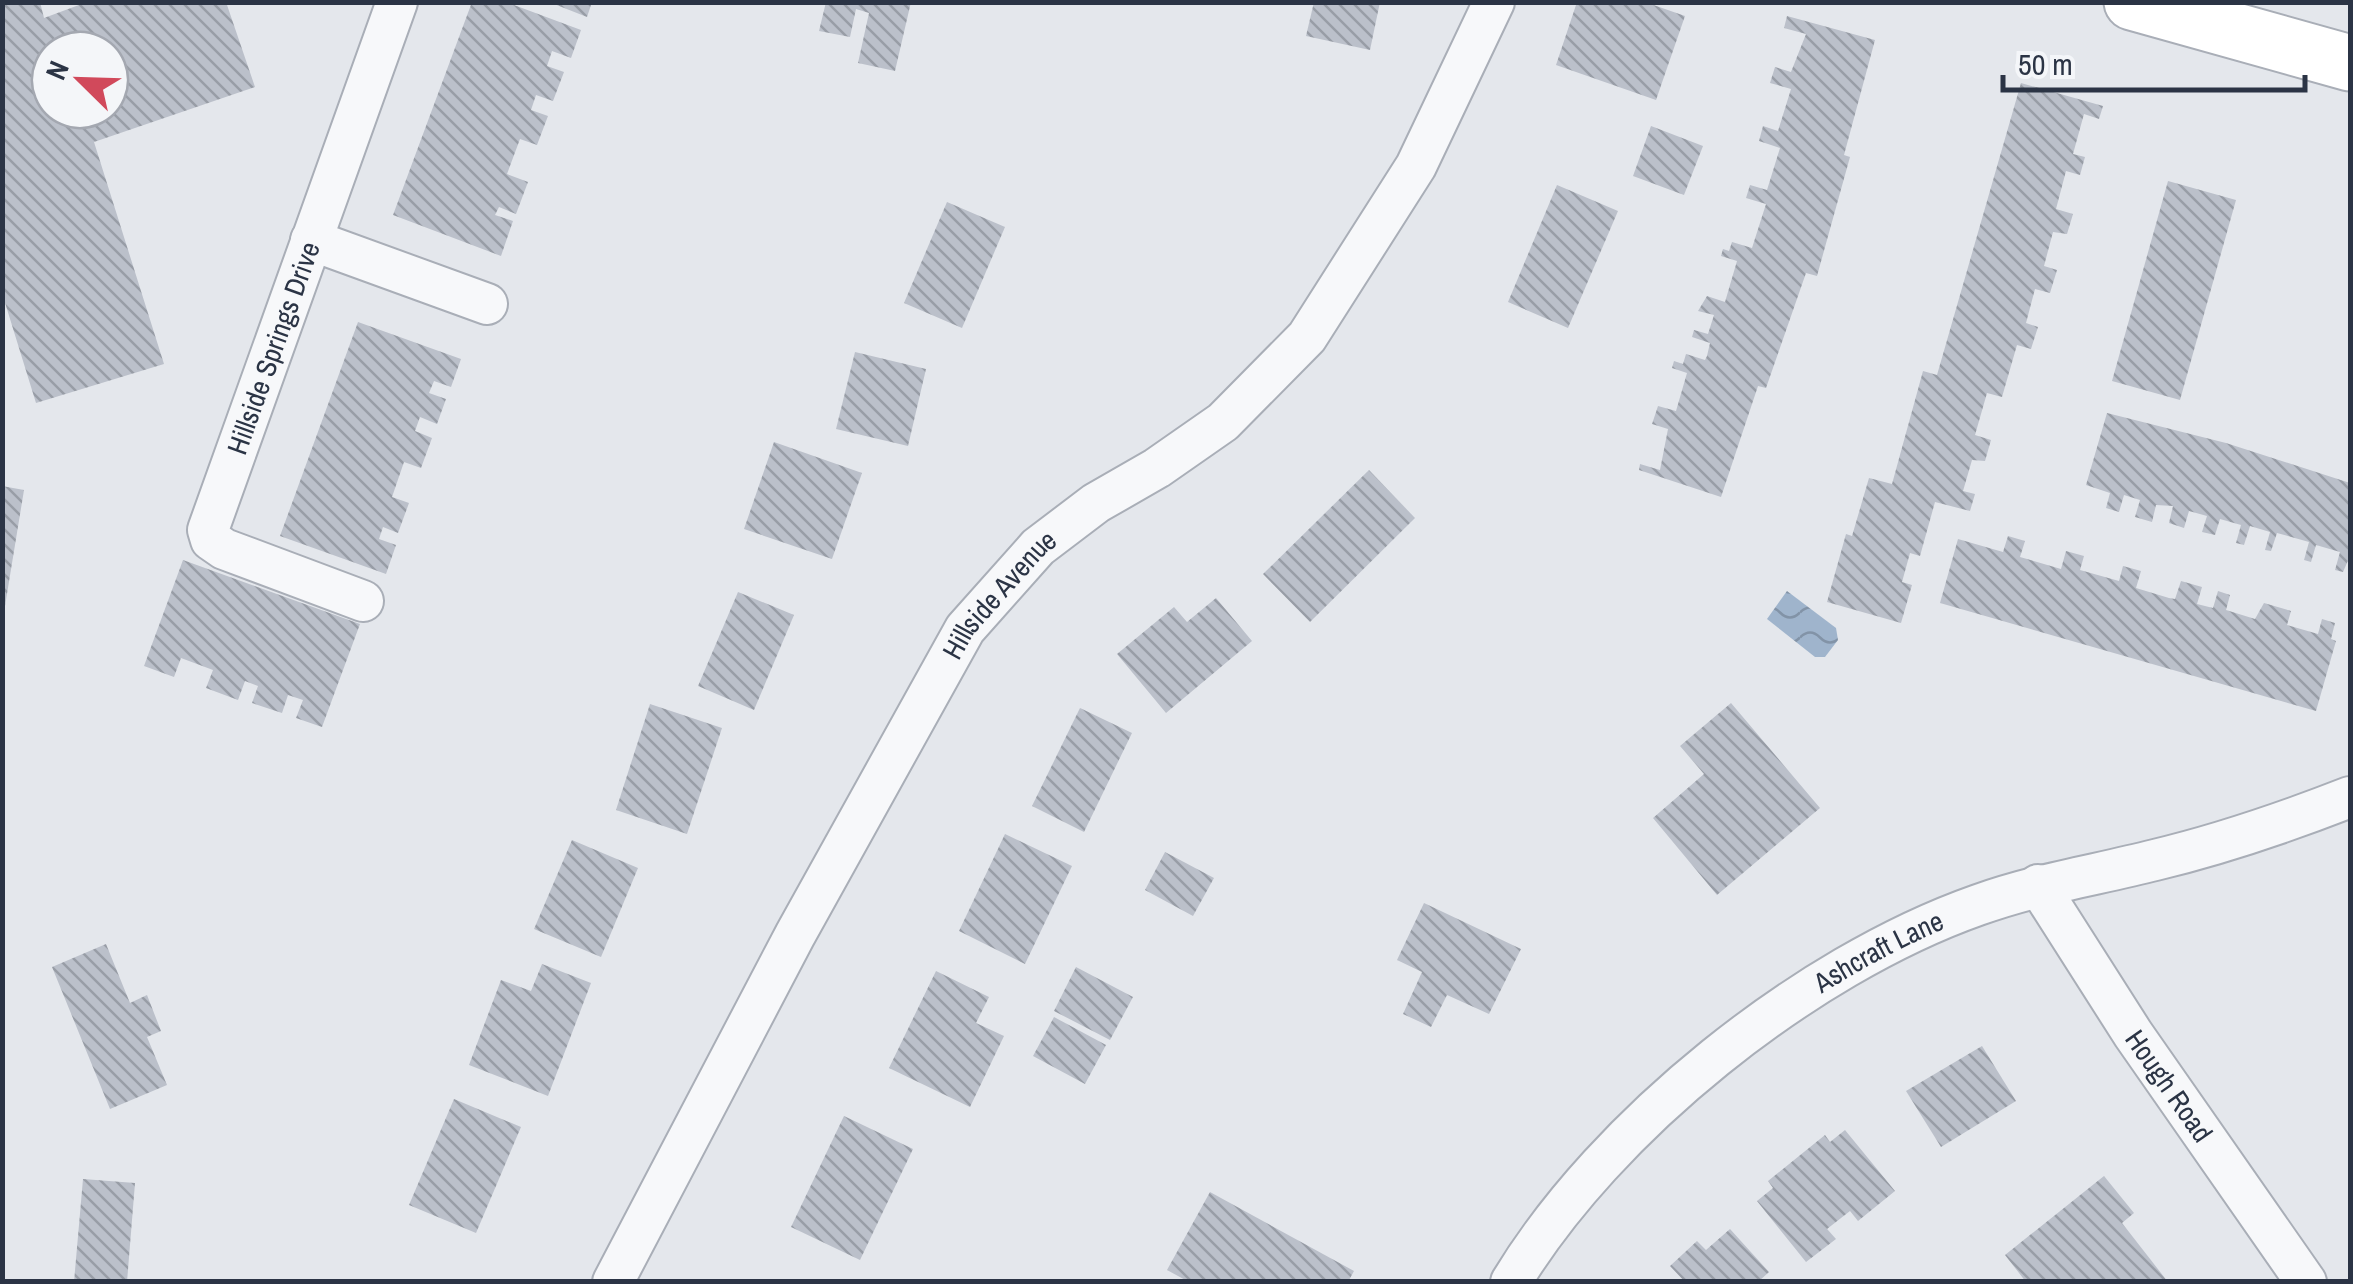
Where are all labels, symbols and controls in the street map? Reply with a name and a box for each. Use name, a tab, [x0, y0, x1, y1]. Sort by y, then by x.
north arrow	[30, 30, 130, 130]
scale bar	[2003, 30, 2306, 92]
text: 50 m	[2018, 44, 2073, 84]
text: N	[36, 55, 78, 85]
street label: Hillside Springs Drive	[218, 236, 329, 460]
street label: Hillside Avenue	[933, 521, 1064, 666]
street label: Ashcraft Lane	[1805, 902, 1949, 1002]
street label: Hough Road	[2117, 1022, 2222, 1150]

